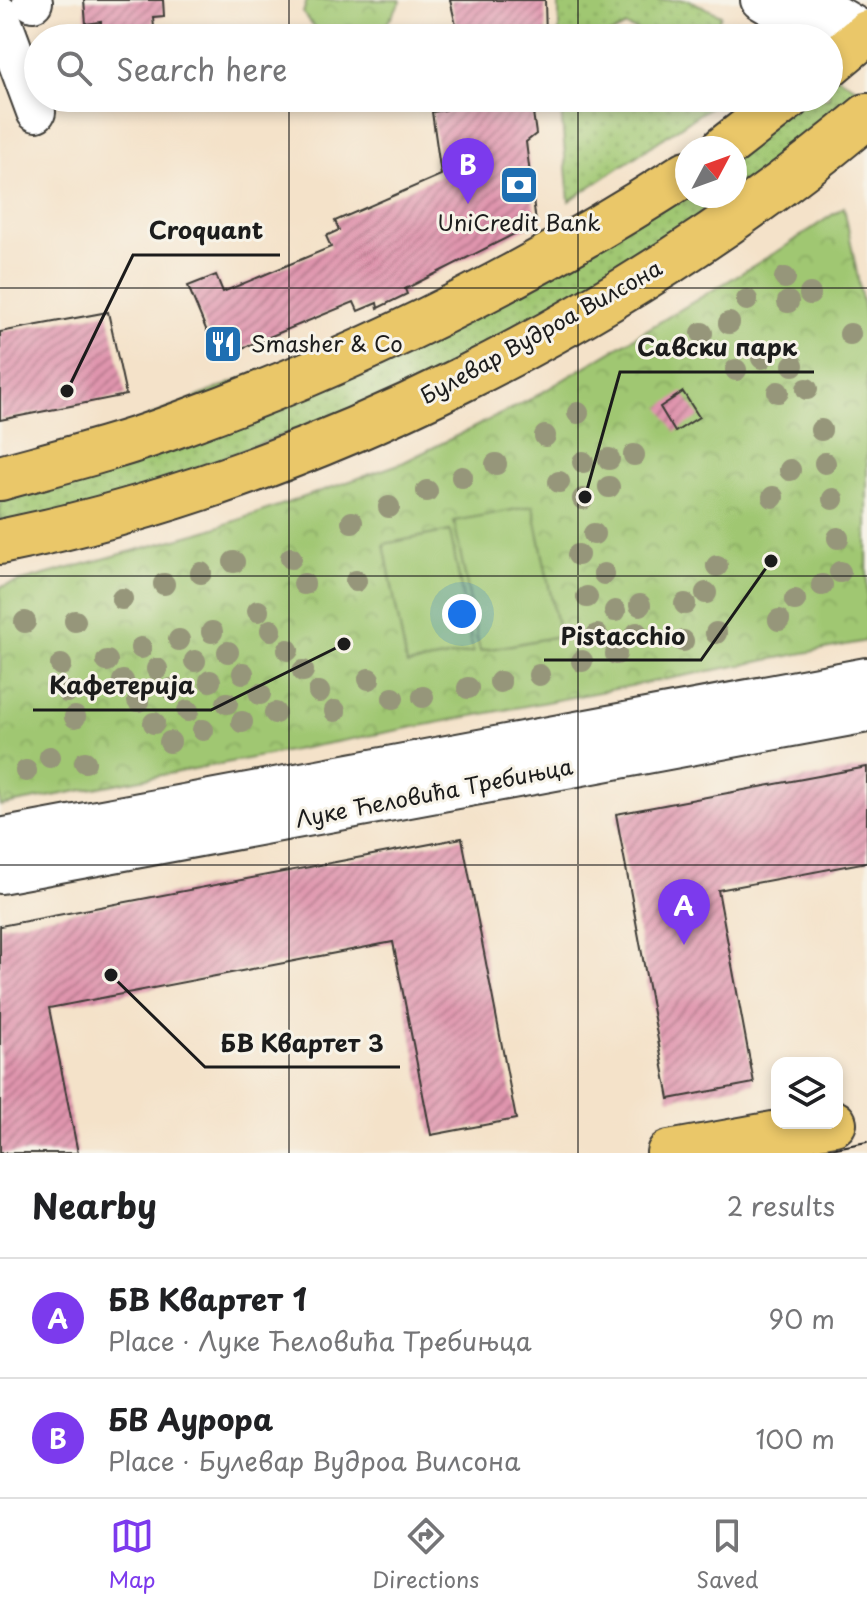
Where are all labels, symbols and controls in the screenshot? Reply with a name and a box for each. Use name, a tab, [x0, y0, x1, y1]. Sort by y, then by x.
search box	[24, 24, 843, 112]
icon: search	[52, 46, 96, 90]
text: Search here	[116, 46, 288, 91]
north arrow	[675, 136, 747, 208]
pin: B	[442, 138, 494, 204]
bank icon: UniCredit Bank	[498, 164, 540, 206]
place label: UniCredit Bank	[437, 205, 601, 238]
callout: Croquant	[133, 207, 280, 255]
text: Croquant	[149, 211, 263, 247]
street label: Булевар Вудроа Вилсона	[413, 250, 668, 411]
restaurant icon: Smasher & Co	[202, 323, 244, 365]
callout: Савски парк	[620, 324, 814, 372]
place label: Smasher & Co	[251, 326, 403, 359]
text: Савски парк	[637, 328, 798, 364]
your location	[442, 594, 482, 634]
callout: Pistacchio	[544, 612, 701, 660]
text: Pistacchio	[561, 617, 685, 653]
callout: Кафетерија	[33, 662, 211, 710]
text: Кафетерија	[49, 666, 195, 702]
street label: Луке Ћеловића Требињца	[292, 748, 576, 835]
pin: A	[658, 879, 710, 945]
callout: БВ Квартет 3	[205, 1019, 400, 1067]
text: БВ Квартет 3	[220, 1024, 384, 1060]
map controls	[771, 1057, 843, 1129]
button: layers	[771, 1057, 843, 1129]
text: Nearby	[32, 1179, 157, 1231]
text: 2 results	[727, 1186, 835, 1225]
text: БВ Квартет 1	[108, 1276, 307, 1321]
text: A	[48, 1299, 68, 1338]
text: 90 m	[768, 1299, 835, 1338]
text: Place · Луке Ћеловића Требињца	[108, 1321, 532, 1360]
text: БВ Аурора	[108, 1396, 273, 1441]
text: B	[49, 1419, 67, 1458]
text: 100 m	[755, 1419, 835, 1458]
text: Place · Булевар Вудроа Вилсона	[108, 1441, 520, 1480]
tab: Map	[108, 1514, 155, 1595]
tab: Directions	[372, 1514, 479, 1595]
tab: Saved	[696, 1514, 759, 1595]

